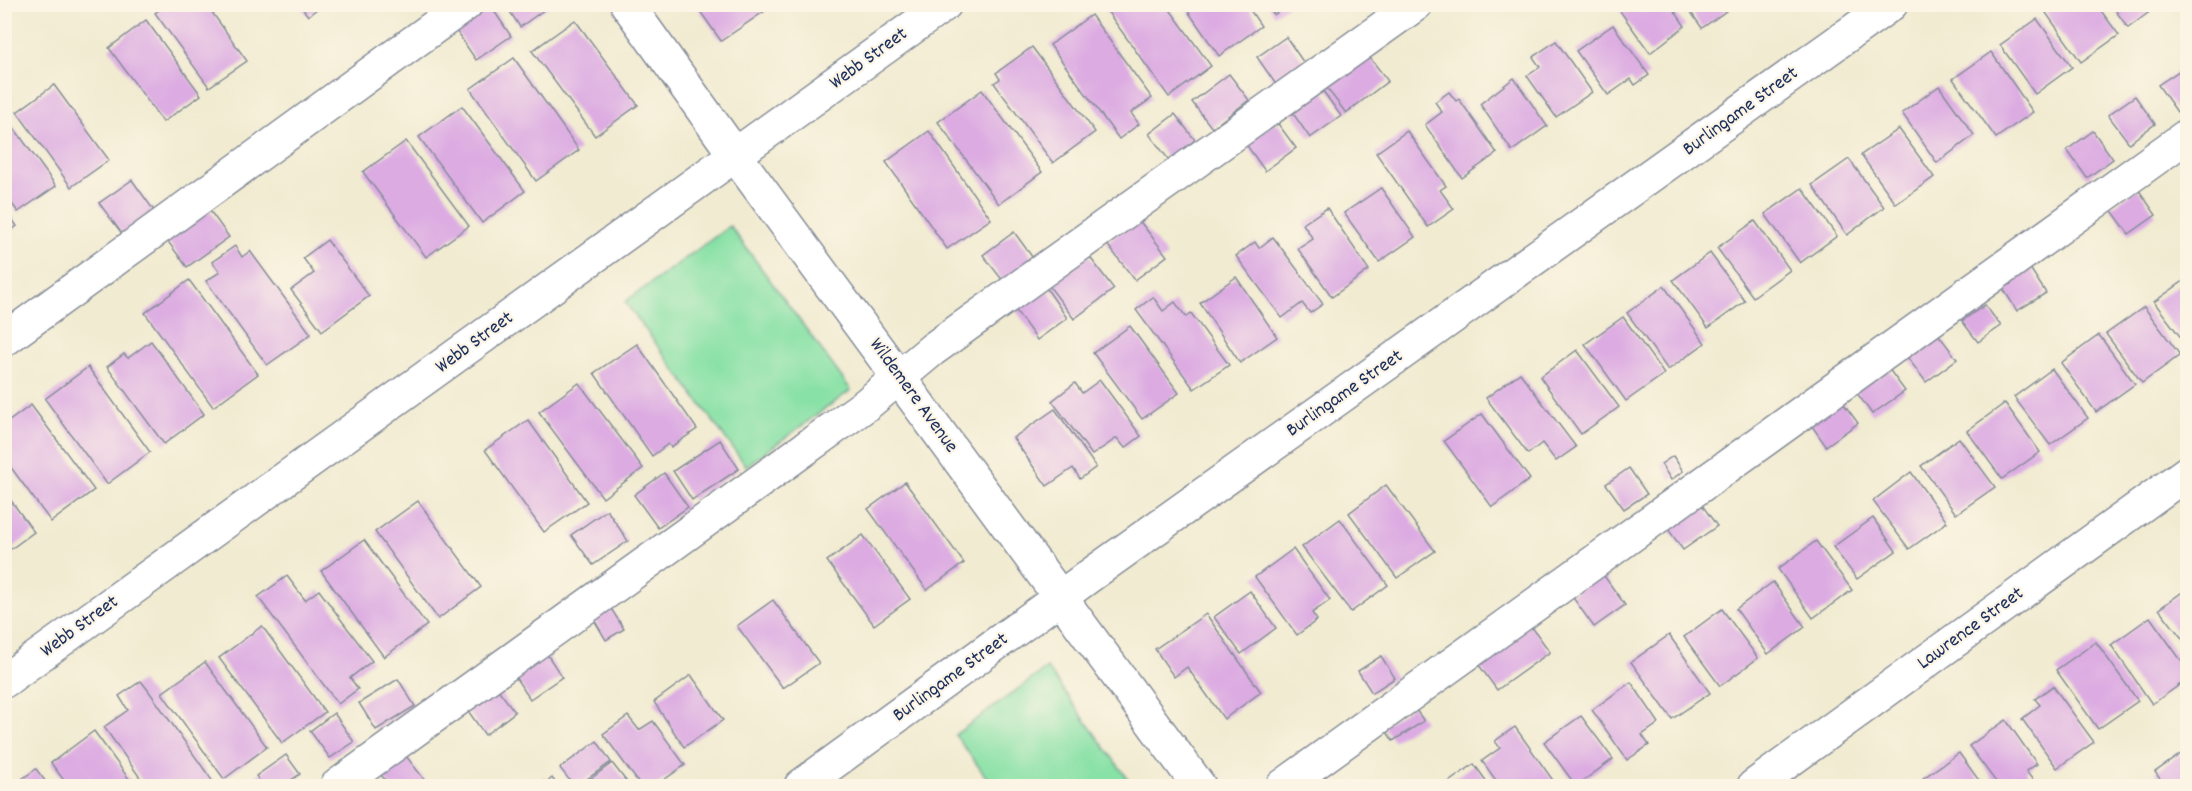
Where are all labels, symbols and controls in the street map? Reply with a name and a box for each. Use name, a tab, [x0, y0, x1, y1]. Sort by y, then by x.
street label: Webb Street	[824, 21, 914, 97]
street label: Burlingame Street	[1677, 60, 1805, 164]
street label: Webb Street	[430, 305, 520, 381]
street label: Wildemere Avenue	[862, 333, 964, 459]
street label: Burlingame Street	[1281, 343, 1409, 445]
street label: Lawrence Street	[1912, 581, 2030, 677]
street label: Webb Street	[35, 589, 125, 665]
street label: Burlingame Street	[887, 626, 1015, 730]

